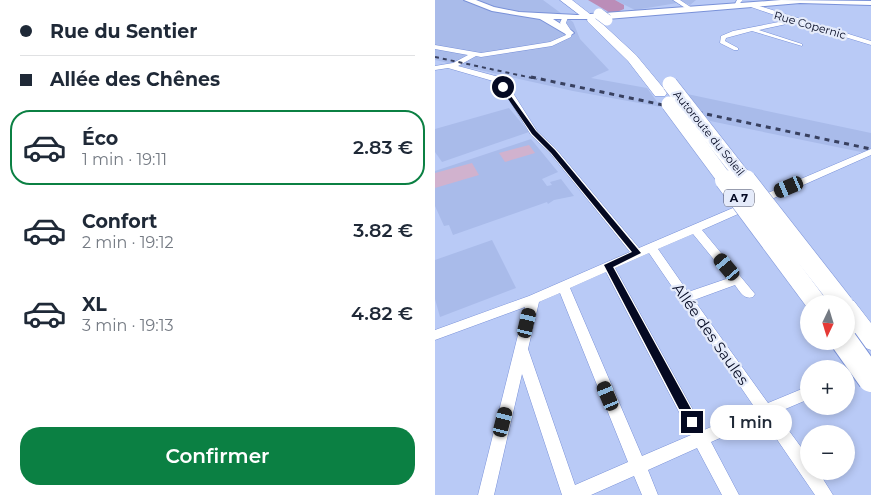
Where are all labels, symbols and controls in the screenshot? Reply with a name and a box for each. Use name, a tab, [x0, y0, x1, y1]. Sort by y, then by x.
street label: Rue Copernic	[772, 8, 848, 42]
text: Rue du Sentier	[50, 20, 197, 43]
text: Allée des Chênes	[50, 68, 220, 91]
route start	[492, 76, 514, 98]
street label: Autoroute du Soleil	[670, 88, 748, 178]
icon: car	[22, 125, 67, 170]
text: Éco	[82, 127, 118, 150]
text: 2.83 €	[353, 136, 413, 159]
text: 1 min · 19:11	[82, 150, 167, 169]
car	[772, 174, 805, 200]
road number: A 7	[724, 190, 754, 207]
icon: car	[22, 208, 67, 253]
text: Confort	[82, 210, 157, 233]
text: 3.82 €	[353, 219, 413, 242]
text: 2 min · 19:12	[82, 233, 174, 252]
car	[711, 251, 742, 283]
street label: Allée des Saules	[669, 279, 753, 389]
icon: car	[22, 291, 67, 336]
text: XL	[82, 293, 107, 316]
north arrow	[800, 295, 855, 350]
map controls	[800, 295, 855, 480]
text: 4.82 €	[351, 302, 413, 325]
car	[516, 307, 537, 339]
text: 3 min · 19:13	[82, 316, 173, 335]
button: +	[800, 360, 855, 415]
car	[595, 379, 620, 413]
callout: 1 min	[709, 404, 792, 440]
car	[492, 406, 513, 438]
route end	[681, 411, 703, 433]
text: 1 min	[730, 413, 772, 432]
button: −	[800, 425, 855, 480]
button: Confirmer	[20, 427, 415, 485]

